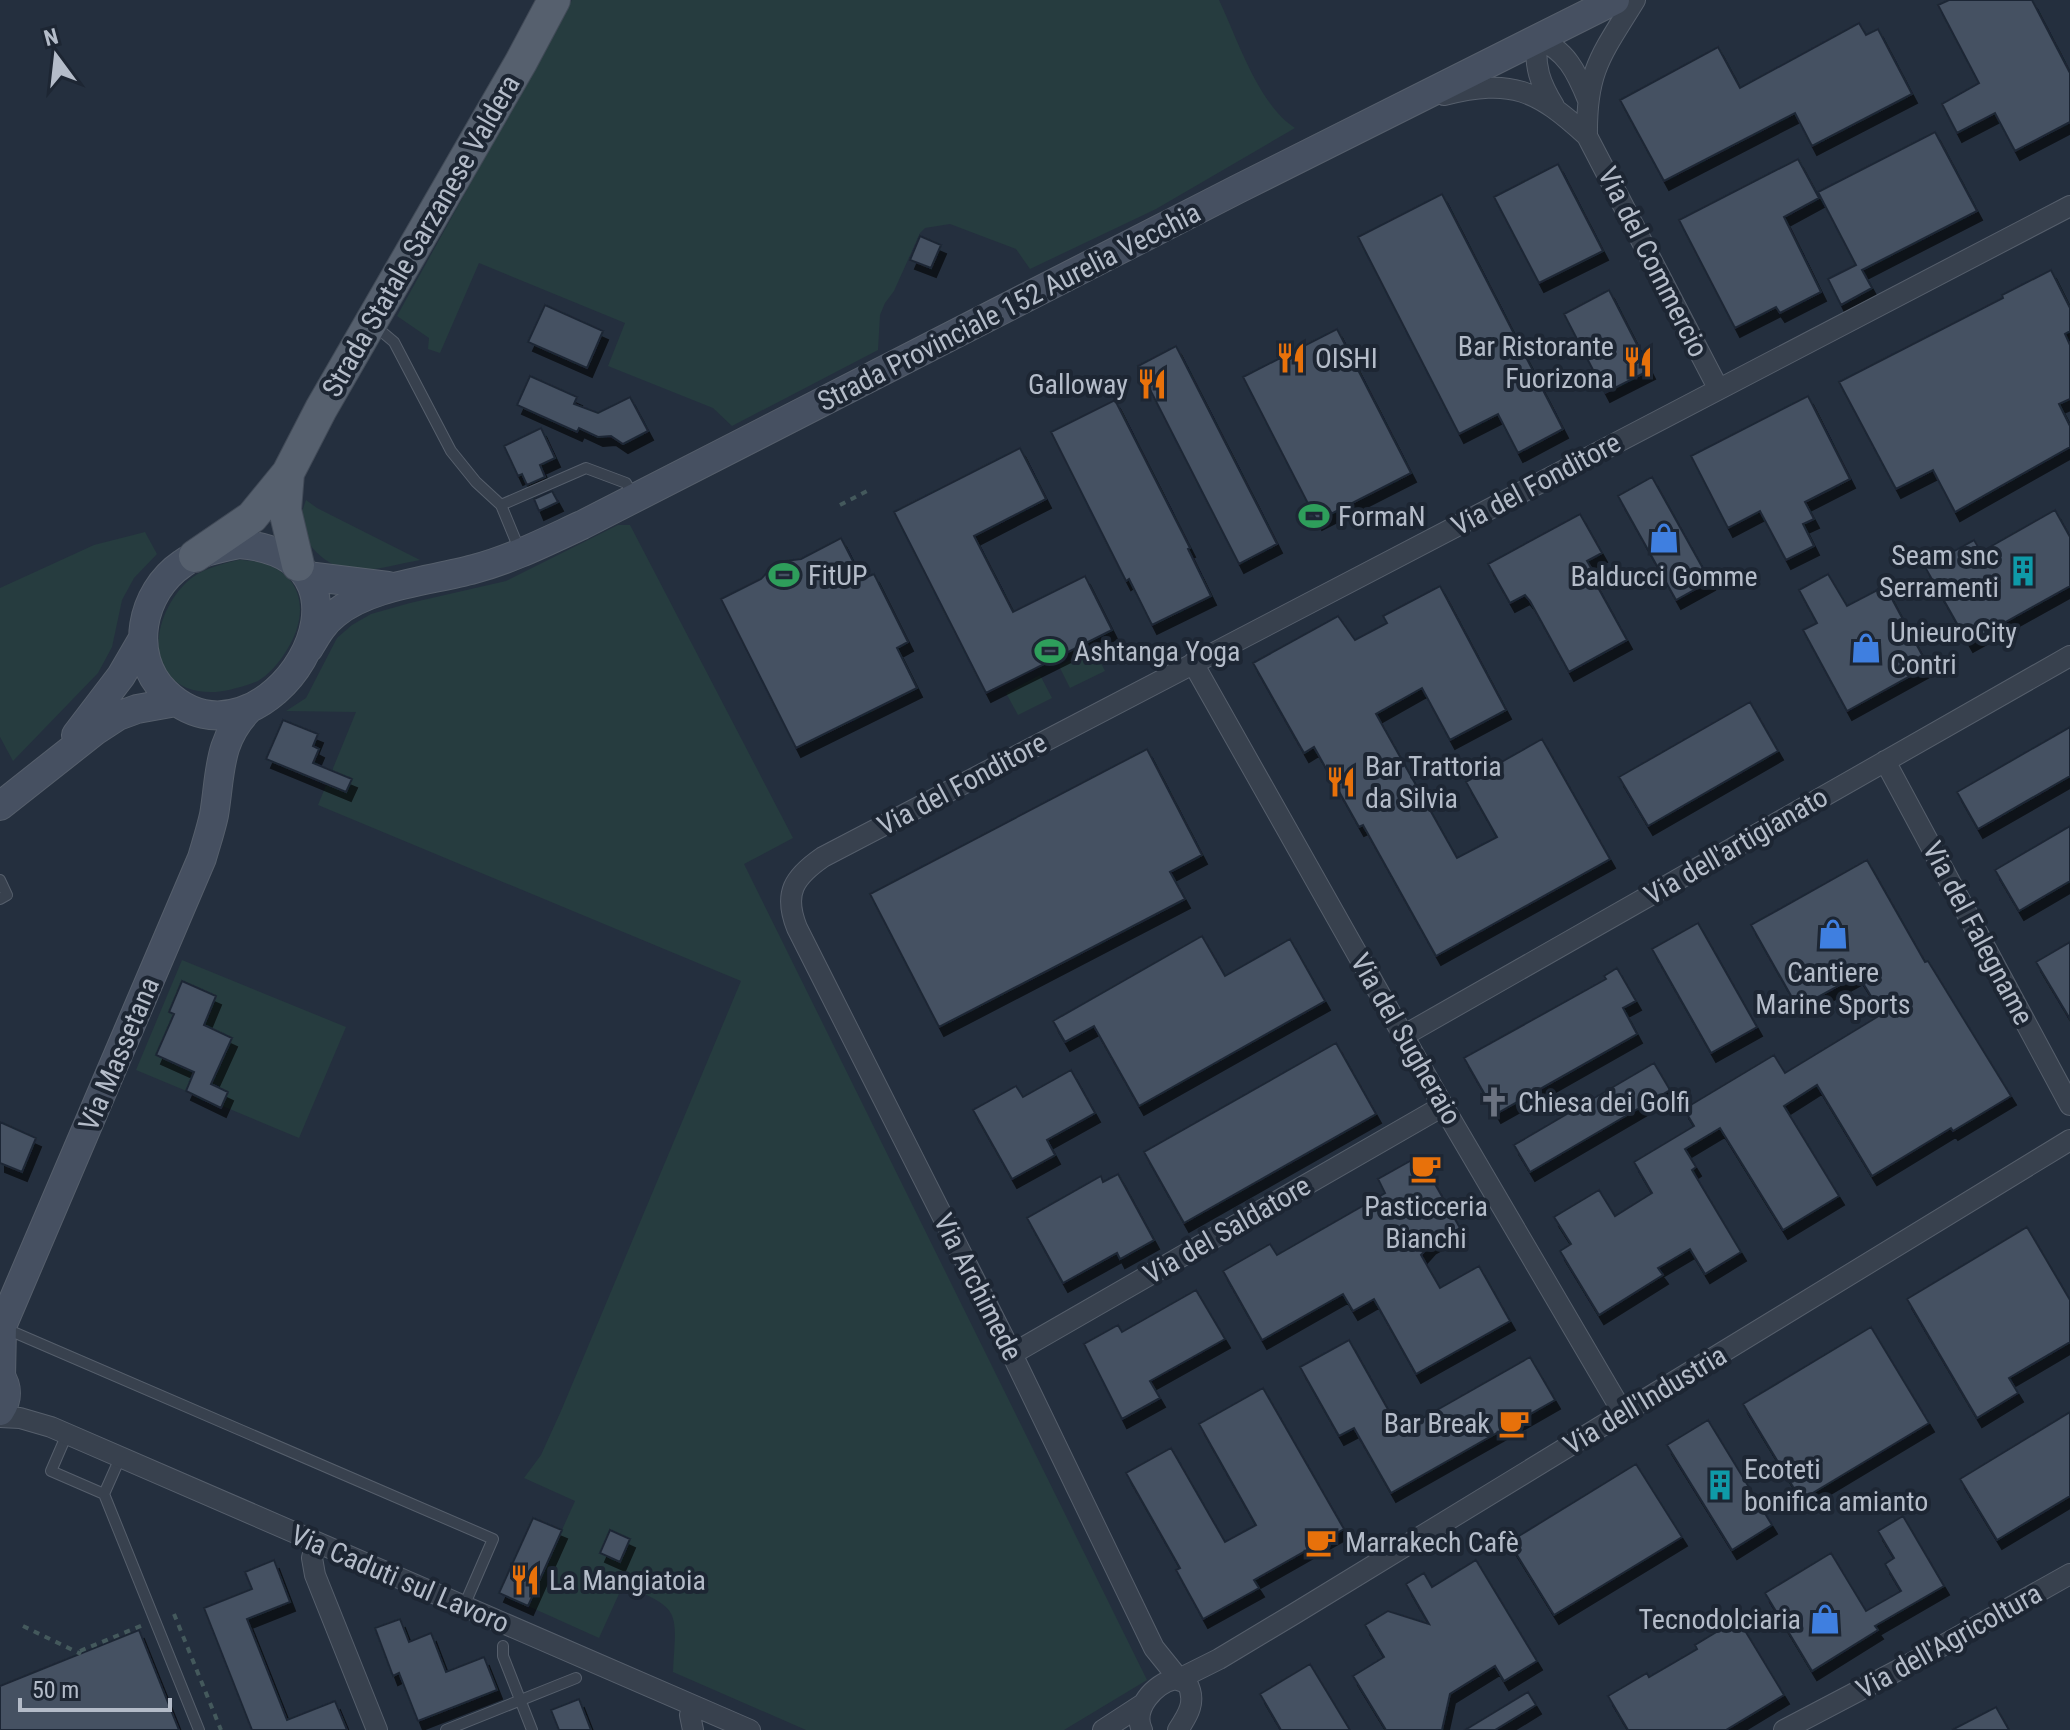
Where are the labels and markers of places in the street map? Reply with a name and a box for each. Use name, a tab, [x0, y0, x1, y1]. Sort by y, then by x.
place label: Bar Ristorante Fuorizona	[1458, 330, 1614, 395]
restaurant icon: OISHI	[1274, 341, 1308, 375]
place label: OISHI	[1315, 342, 1378, 375]
restaurant icon: Bar Ristorante Fuorizona	[1621, 345, 1655, 379]
restaurant icon: Galloway	[1135, 367, 1169, 401]
place label: Galloway	[1028, 368, 1128, 401]
sports icon: FormaN	[1297, 499, 1331, 533]
place label: FormaN	[1338, 500, 1426, 533]
shop icon: Balducci Gomme	[1647, 521, 1681, 555]
place label: Seam snc Serramenti	[1879, 539, 1999, 604]
building icon: Seam snc Serramenti	[2006, 554, 2040, 588]
sports icon: FitUP	[767, 558, 801, 592]
place label: FitUP	[808, 559, 867, 592]
place label: Balducci Gomme	[1570, 560, 1758, 593]
place label: UnieuroCity Contri	[1890, 616, 2017, 681]
shop icon: UnieuroCity Contri	[1849, 631, 1883, 665]
sports icon: Ashtanga Yoga	[1033, 634, 1067, 668]
place label: Ashtanga Yoga	[1074, 635, 1240, 668]
place label: Bar Trattoria da Silvia	[1365, 750, 1502, 815]
restaurant icon: Bar Trattoria da Silvia	[1324, 765, 1358, 799]
shop icon: Cantiere Marine Sports	[1816, 917, 1850, 951]
place label: Cantiere Marine Sports	[1755, 956, 1911, 1021]
church icon: Chiesa dei Golfi	[1477, 1085, 1511, 1119]
place label: Chiesa dei Golfi	[1518, 1086, 1690, 1119]
cafe icon: Pasticceria Bianchi	[1409, 1151, 1443, 1185]
place label: Pasticceria Bianchi	[1364, 1190, 1488, 1255]
cafe icon: Bar Break	[1497, 1406, 1531, 1440]
place label: Bar Break	[1384, 1407, 1490, 1440]
place label: Ecoteti bonifica amianto	[1744, 1453, 1928, 1518]
building icon: Ecoteti bonifica amianto	[1703, 1468, 1737, 1502]
cafe icon: Marrakech Cafè	[1304, 1525, 1338, 1559]
place label: Marrakech Cafè	[1345, 1526, 1519, 1559]
restaurant icon: La Mangiatoia	[508, 1563, 542, 1597]
place label: La Mangiatoia	[549, 1564, 706, 1597]
shop icon: Tecnodolciaria	[1808, 1602, 1842, 1636]
place label: Tecnodolciaria	[1639, 1603, 1801, 1636]

